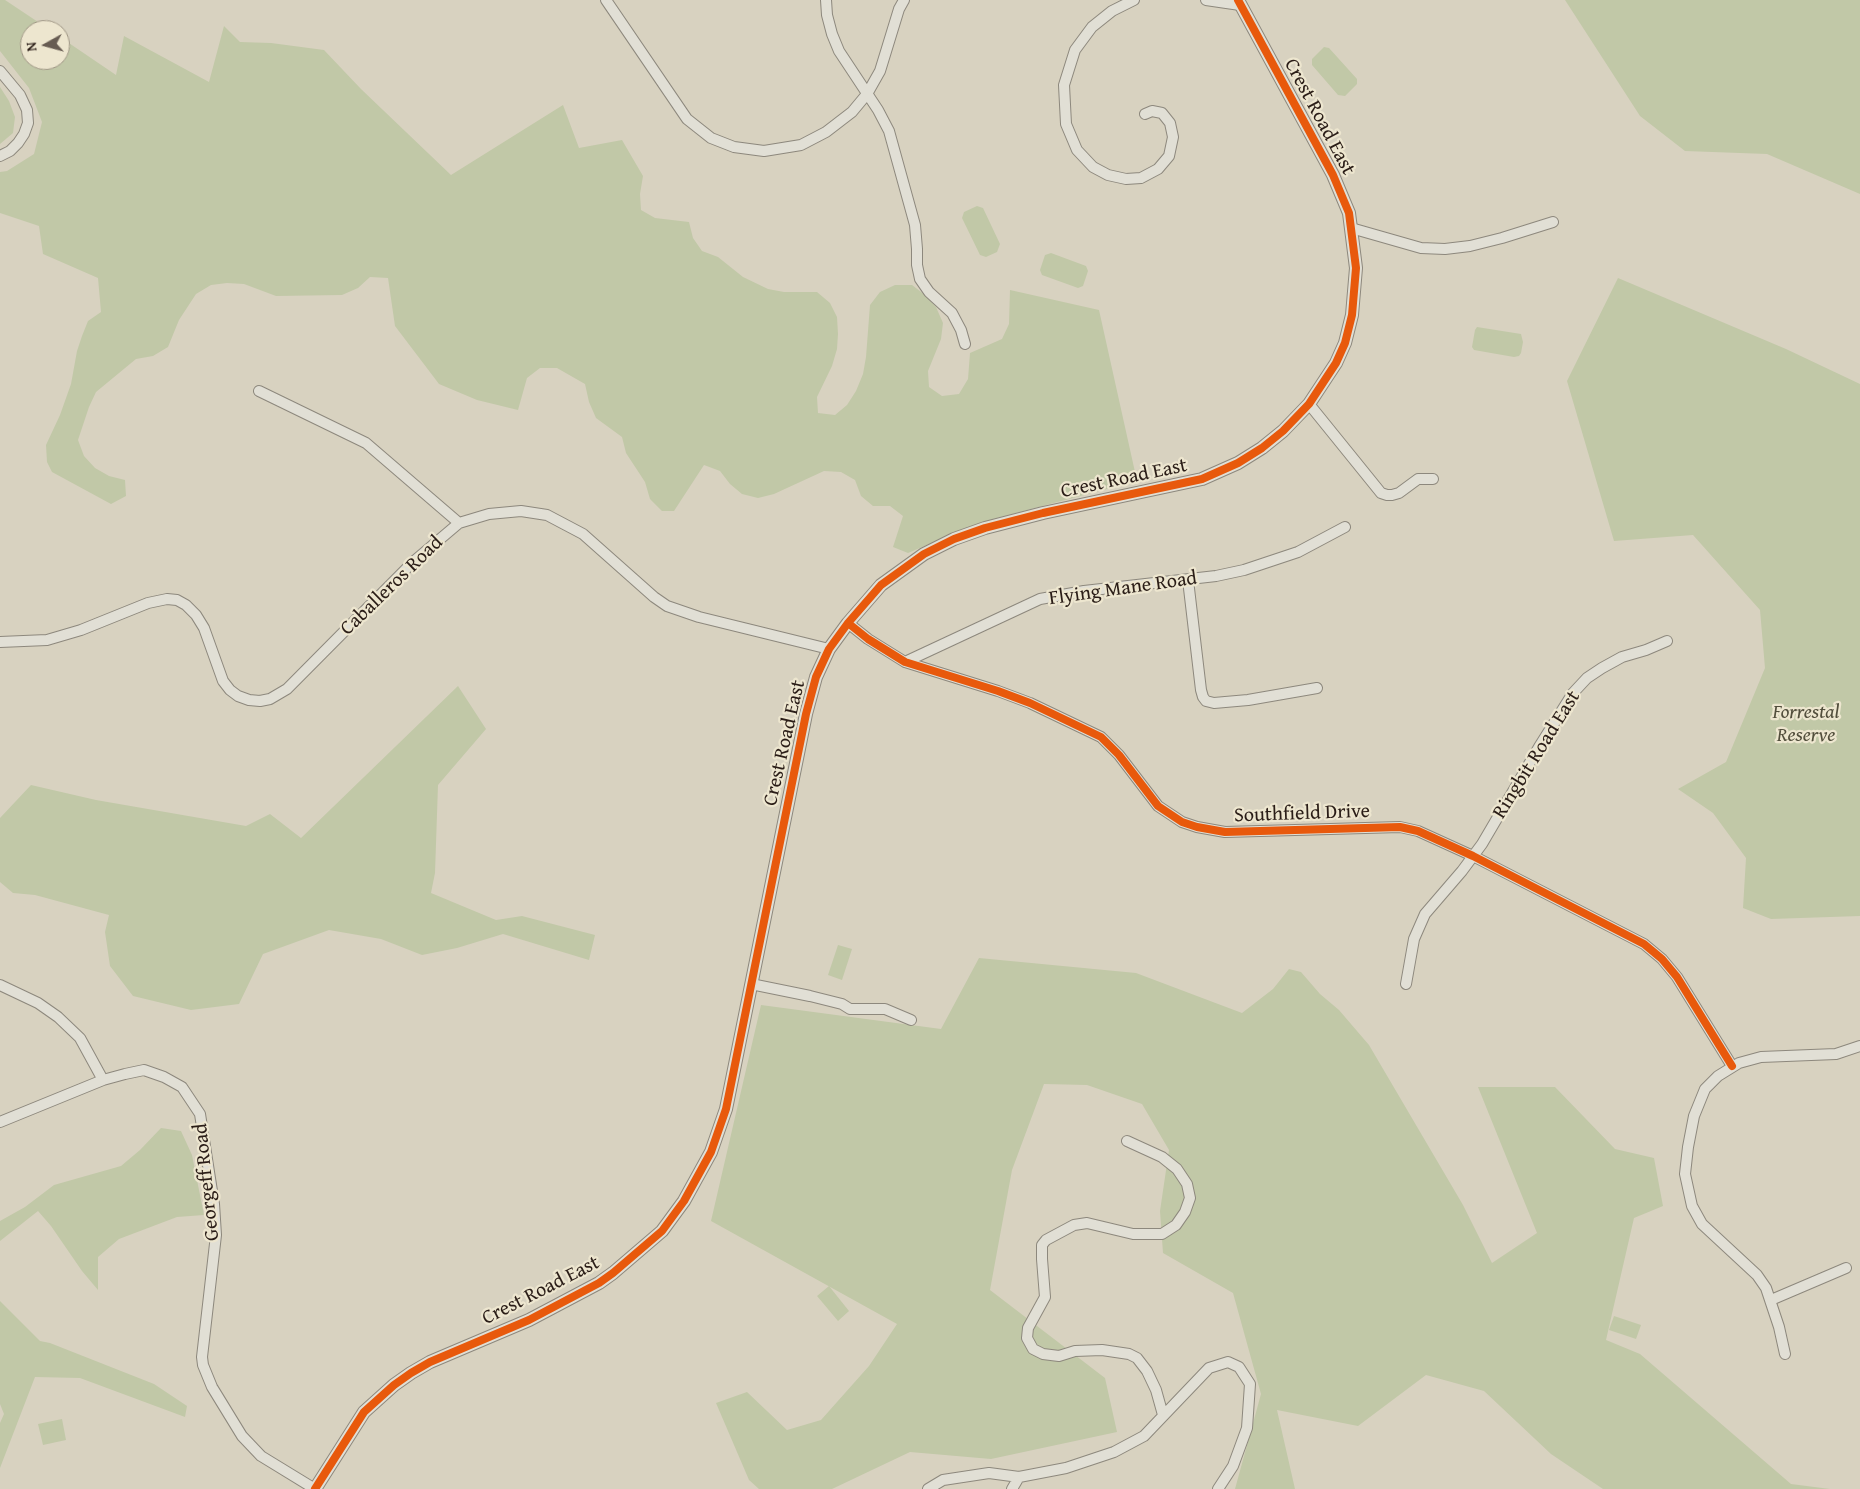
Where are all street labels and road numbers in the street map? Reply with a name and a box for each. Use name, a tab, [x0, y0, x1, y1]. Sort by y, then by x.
street label: Crest Road East	[1278, 55, 1360, 179]
street label: Crest Road East	[1059, 454, 1189, 504]
street label: Caballeros Road	[336, 531, 448, 641]
street label: Flying Mane Road	[1047, 567, 1199, 611]
street label: Crest Road East	[759, 678, 811, 808]
street label: Ringbit Road East	[1488, 686, 1586, 824]
street label: Southfield Drive	[1234, 800, 1370, 828]
street label: Georgeff Road	[189, 1122, 225, 1242]
street label: Crest Road East	[478, 1251, 604, 1331]

